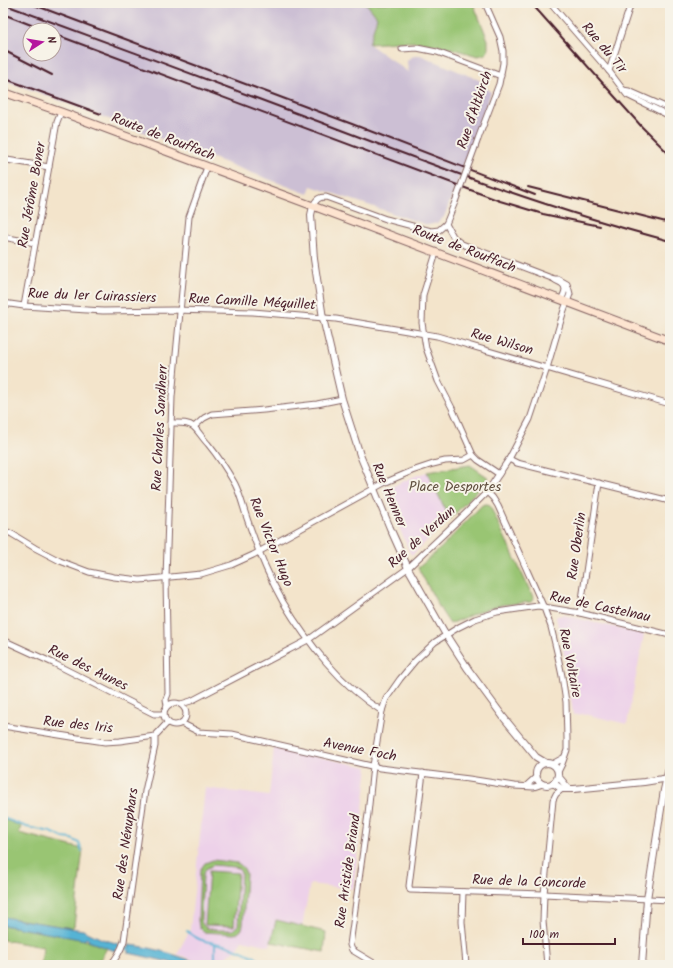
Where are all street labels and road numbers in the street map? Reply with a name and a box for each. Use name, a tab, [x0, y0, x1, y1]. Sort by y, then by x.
street label: Rue du Tir	[576, 17, 633, 80]
street label: Rue d'Altkirch	[451, 68, 499, 152]
street label: Route de Rouffach	[108, 107, 218, 167]
street label: Rue Jérôme Boner	[12, 139, 52, 250]
street label: Route de Rouffach	[409, 219, 519, 279]
street label: Rue du 1er Cuirassiers	[27, 283, 157, 309]
street label: Rue Camille Méquillet	[188, 288, 317, 316]
street label: Rue Wilson	[468, 323, 536, 361]
street label: Rue Charles Sandherr	[146, 363, 174, 492]
street label: Rue Henner	[366, 459, 413, 532]
street label: Rue Victor Hugo	[243, 494, 299, 590]
street label: Rue de Verdun	[383, 500, 461, 574]
street label: Rue Oberlin	[561, 511, 593, 581]
street label: Rue de Castelnau	[548, 586, 653, 628]
street label: Rue Voltaire	[552, 626, 588, 700]
street label: Rue des Aunes	[44, 639, 132, 697]
street label: Rue des Iris	[42, 710, 114, 740]
street label: Avenue Foch	[321, 732, 399, 768]
street label: Rue des Nénuphars	[107, 787, 145, 901]
street label: Rue Aristide Briand	[329, 812, 367, 929]
street label: Rue de la Concorde	[472, 869, 587, 895]

